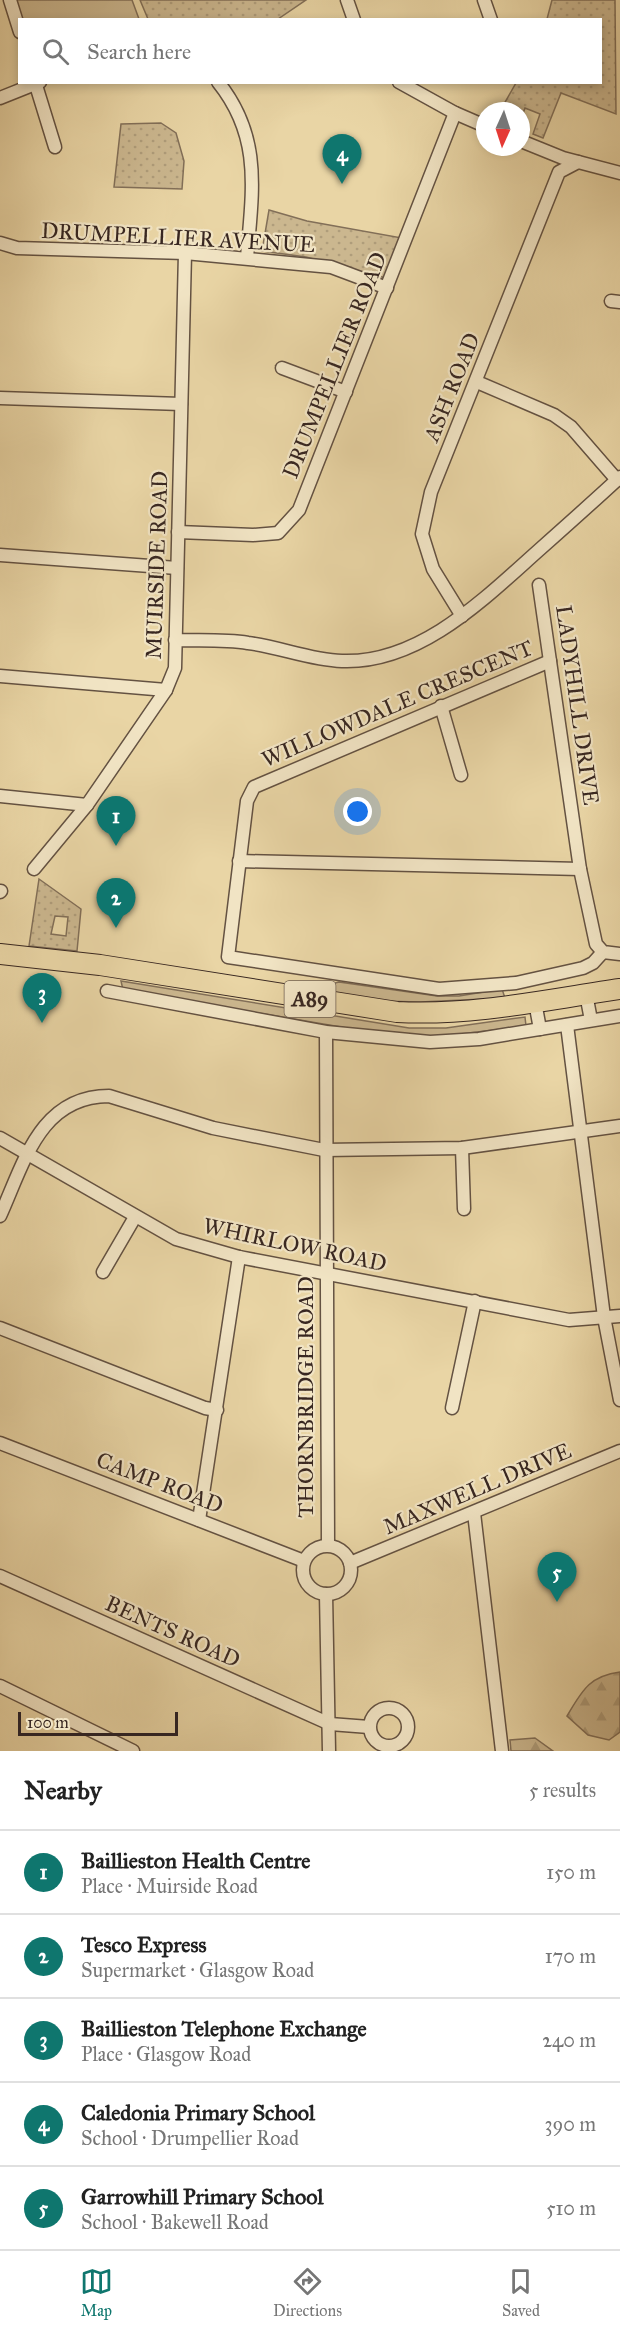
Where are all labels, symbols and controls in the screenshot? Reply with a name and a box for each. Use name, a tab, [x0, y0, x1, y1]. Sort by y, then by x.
search box	[18, 18, 602, 84]
icon: search	[39, 35, 72, 68]
text: Search here	[87, 38, 191, 65]
north arrow	[476, 102, 530, 156]
pin: 4	[322, 134, 362, 184]
street label: DRUMPELLIER AVENUE	[40, 217, 316, 258]
street label: DRUMPELLIER ROAD	[277, 248, 392, 482]
street label: ASH ROAD	[417, 329, 486, 446]
street label: MUIRSIDE ROAD	[140, 470, 173, 660]
street label: LADYHILL DRIVE	[550, 603, 605, 807]
street label: WILLOWDALE CRESCENT	[258, 634, 537, 773]
pin: 1	[96, 796, 136, 846]
your location	[343, 797, 372, 826]
pin: 2	[96, 878, 136, 928]
pin: 3	[22, 974, 62, 1023]
road number: A89	[284, 981, 336, 1017]
street label: WHIRLOW ROAD	[201, 1212, 389, 1277]
street label: THORNBRIDGE ROAD	[292, 1276, 319, 1518]
street label: MAXWELL DRIVE	[379, 1437, 575, 1540]
street label: CAMP ROAD	[93, 1446, 227, 1519]
pin: 5	[538, 1552, 576, 1602]
street label: BENTS ROAD	[101, 1590, 245, 1673]
scale bar	[18, 1709, 178, 1736]
text: 100 m	[27, 1713, 69, 1732]
text: Nearby	[24, 1774, 102, 1806]
text: 5 results	[529, 1778, 596, 1802]
text: Baillieston Health Centre	[81, 1847, 311, 1874]
text: 1	[40, 1860, 47, 1884]
text: 150 m	[546, 1860, 596, 1884]
text: Place · Muirside Road	[81, 1874, 258, 1898]
text: Tesco Express	[81, 1931, 207, 1958]
text: 2	[39, 1944, 48, 1968]
text: 170 m	[545, 1944, 596, 1968]
text: Supermarket · Glasgow Road	[81, 1958, 314, 1982]
text: Baillieston Telephone Exchange	[81, 2015, 367, 2042]
text: 3	[40, 2028, 48, 2052]
text: 240 m	[542, 2028, 596, 2052]
text: Place · Glasgow Road	[81, 2042, 251, 2066]
text: Caledonia Primary School	[81, 2099, 315, 2126]
text: 4	[38, 2112, 49, 2136]
text: 390 m	[545, 2112, 596, 2136]
text: School · Drumpellier Road	[81, 2126, 299, 2150]
text: Garrowhill Primary School	[81, 2183, 323, 2210]
text: 5	[39, 2196, 48, 2220]
text: 510 m	[546, 2196, 596, 2220]
text: School · Bakewell Road	[81, 2210, 269, 2234]
tab: Map	[80, 2265, 113, 2320]
tab: Directions	[273, 2265, 342, 2320]
tab: Saved	[502, 2265, 540, 2320]

